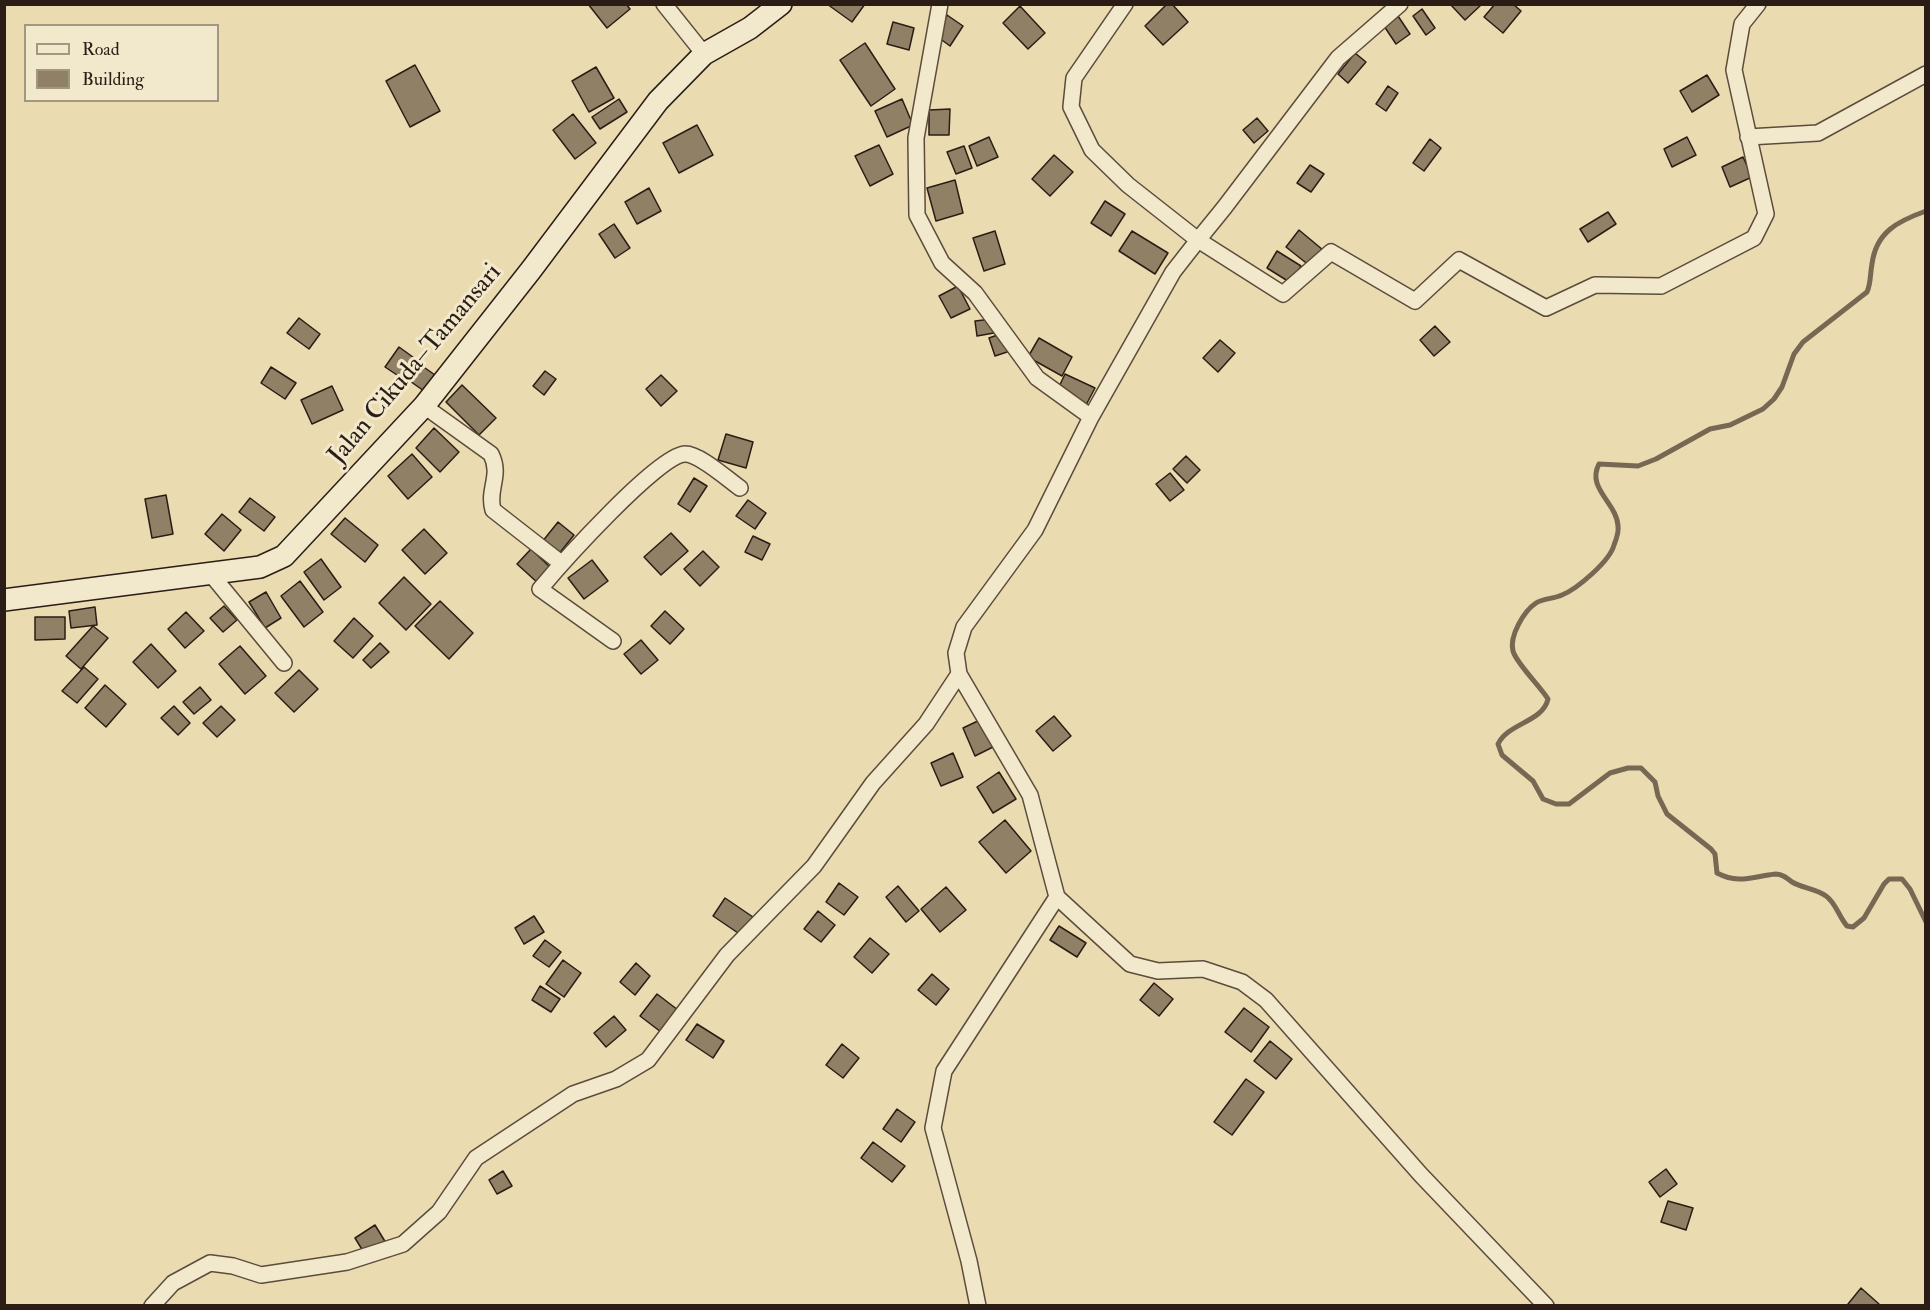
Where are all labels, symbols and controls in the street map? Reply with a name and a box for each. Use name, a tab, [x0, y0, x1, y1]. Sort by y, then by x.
legend	[24, 24, 219, 102]
text: Road	[82, 38, 120, 61]
text: Building	[82, 68, 144, 91]
street label: Jalan Cikuda–Tamansari	[323, 258, 509, 472]

